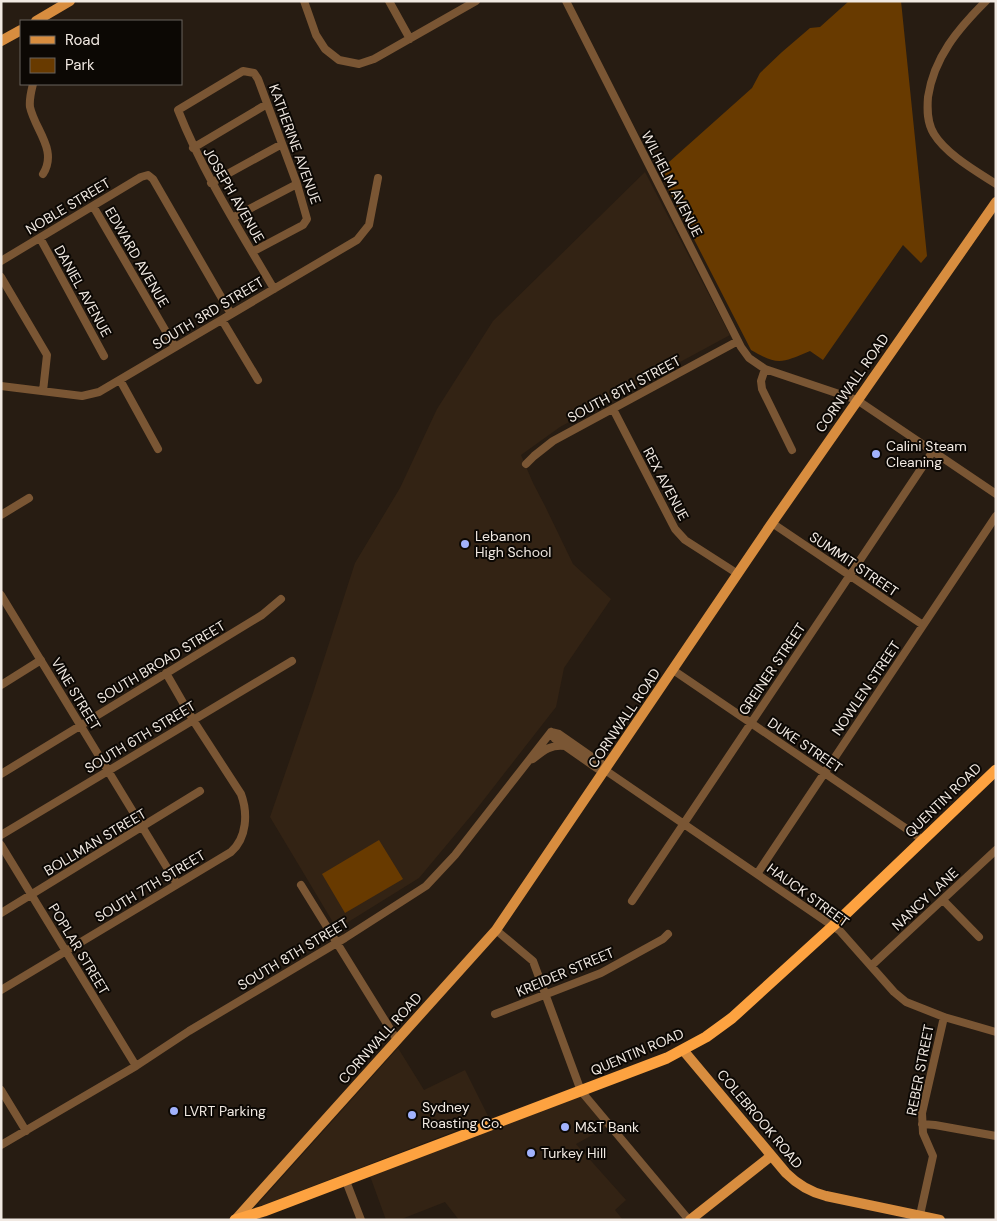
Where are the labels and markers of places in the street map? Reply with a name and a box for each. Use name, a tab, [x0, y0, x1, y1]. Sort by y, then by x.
place label: Calini Steam Cleaning	[886, 437, 967, 471]
marker: Calini Steam Cleaning	[870, 448, 882, 460]
place label: Lebanon High School	[475, 527, 551, 561]
marker: Lebanon High School	[459, 538, 471, 550]
place label: Sydney Roasting Co.	[422, 1098, 502, 1132]
place label: LVRT Parking	[184, 1102, 266, 1120]
marker: LVRT Parking	[168, 1105, 180, 1117]
marker: Sydney Roasting Co.	[406, 1109, 418, 1121]
place label: M&T Bank	[575, 1118, 639, 1136]
marker: M&T Bank	[559, 1121, 571, 1133]
place label: Turkey Hill	[541, 1144, 606, 1162]
marker: Turkey Hill	[525, 1147, 537, 1159]

